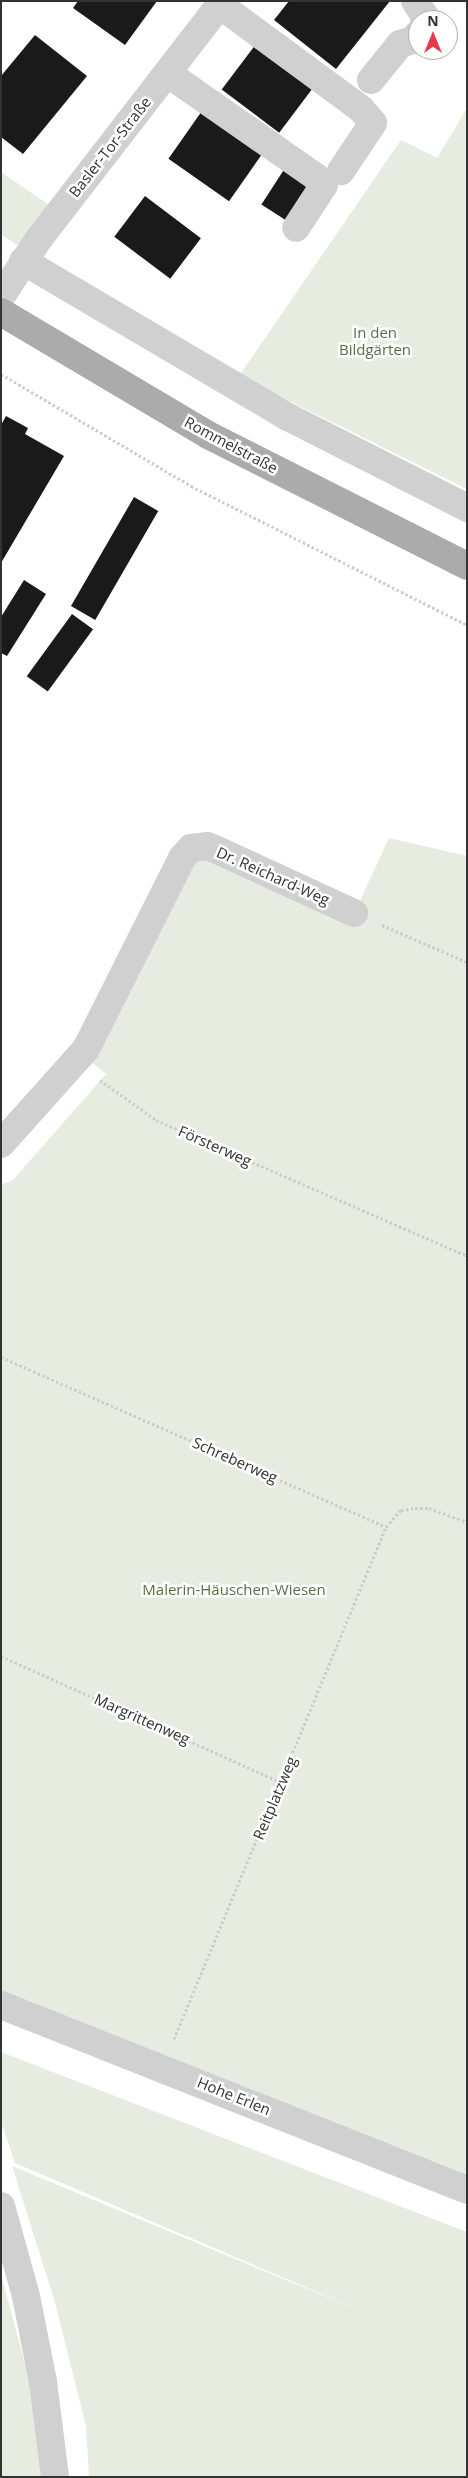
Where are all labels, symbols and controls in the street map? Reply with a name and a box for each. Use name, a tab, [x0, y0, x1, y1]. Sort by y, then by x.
north arrow	[408, 10, 458, 60]
text: N	[427, 11, 439, 30]
street label: Basler-Tor-Straße	[65, 93, 155, 201]
park label: In den Bildgärten	[339, 323, 411, 358]
street label: Rommelstraße	[181, 413, 281, 477]
street label: Dr. Reichard-Weg	[214, 843, 332, 909]
street label: Försterweg	[176, 1122, 254, 1170]
street label: Schreberweg	[190, 1433, 280, 1487]
park label: Malerin-Häuschen-Wiesen	[142, 1581, 326, 1599]
street label: Margrittenweg	[92, 1690, 192, 1748]
street label: Reitplatzweg	[249, 1754, 301, 1842]
street label: Hohe Erlen	[195, 2073, 273, 2119]

